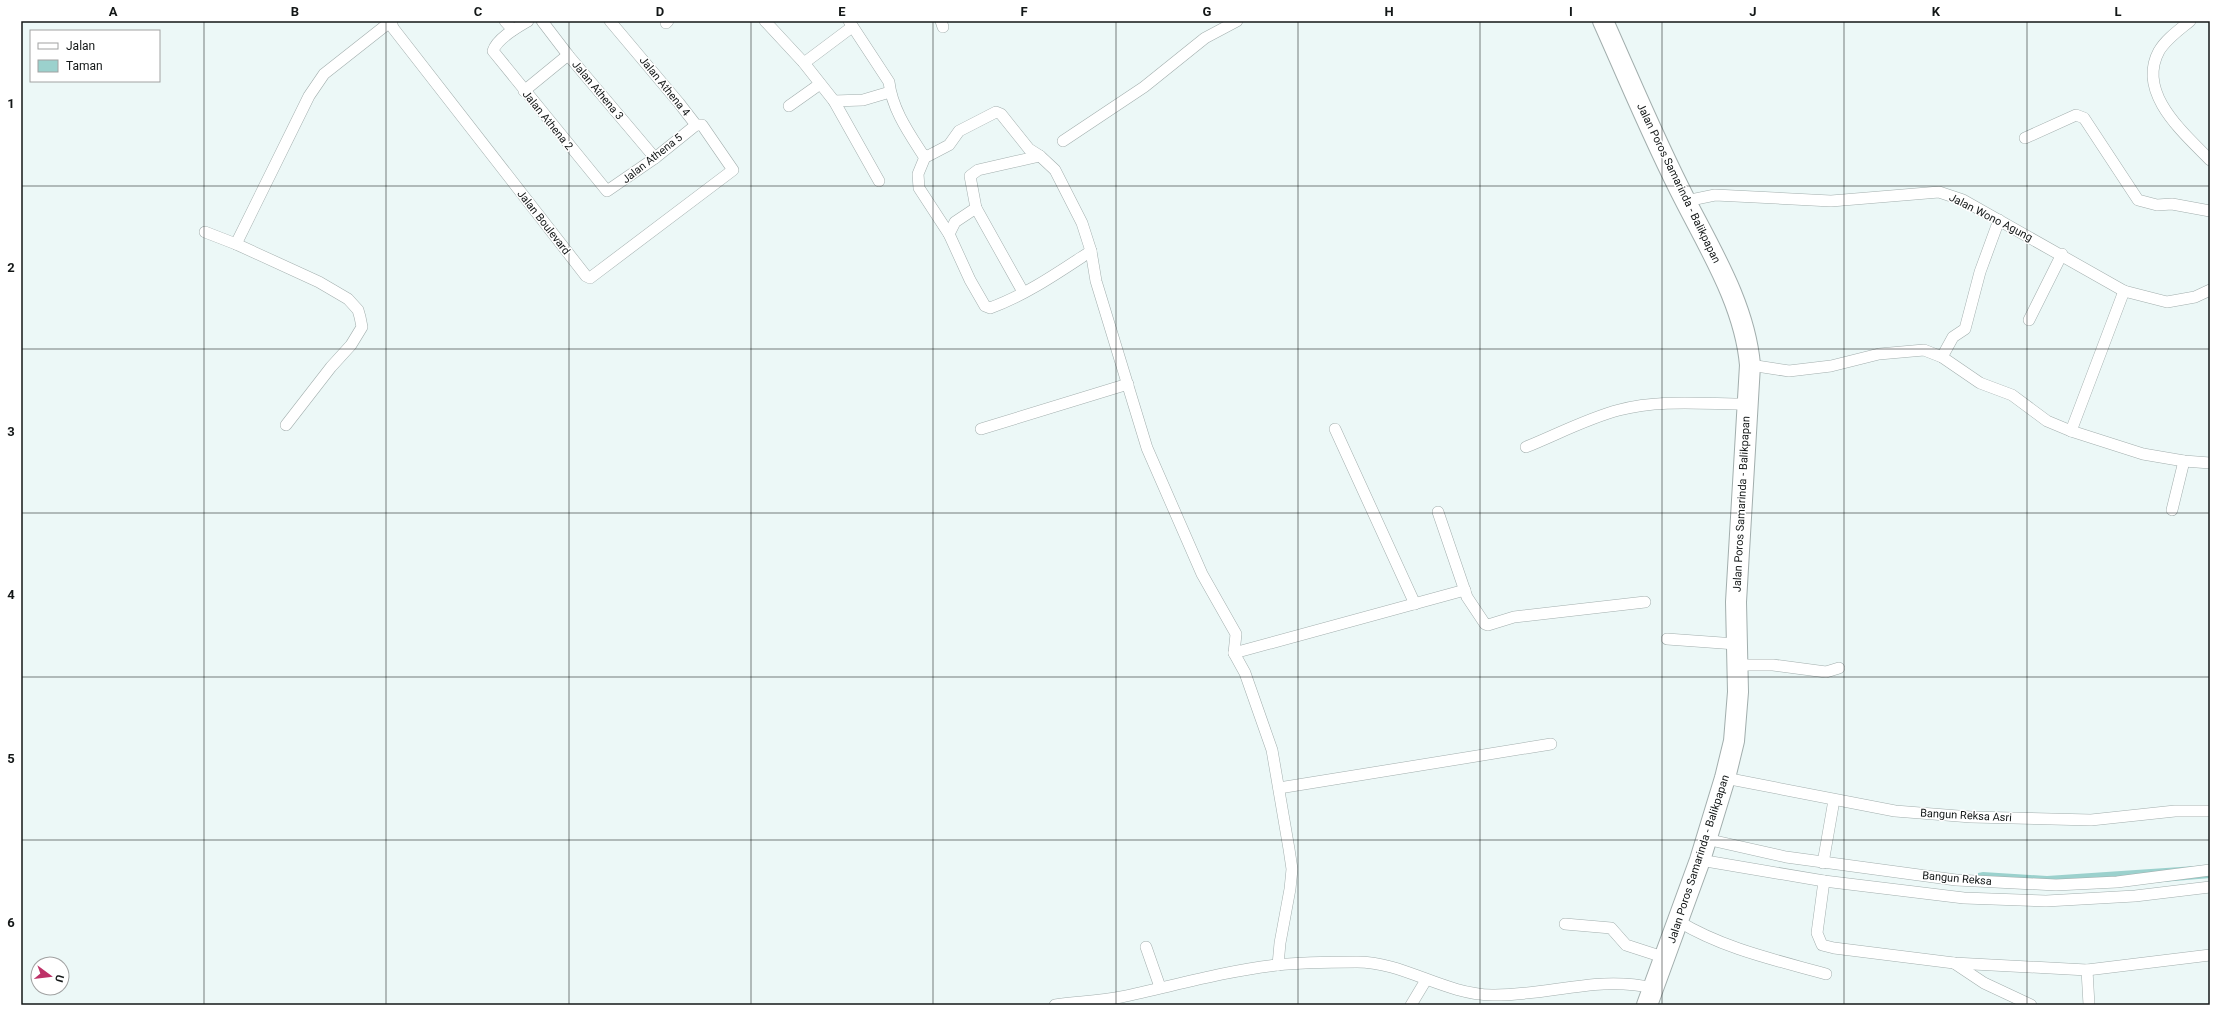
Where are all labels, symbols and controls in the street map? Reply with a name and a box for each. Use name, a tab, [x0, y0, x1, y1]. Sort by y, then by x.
text: A	[109, 4, 118, 19]
text: B	[291, 4, 299, 19]
text: C	[474, 4, 483, 19]
text: D	[656, 4, 664, 19]
text: E	[838, 4, 846, 19]
text: F	[1020, 4, 1028, 19]
text: G	[1203, 4, 1212, 19]
text: H	[1384, 4, 1394, 19]
text: I	[1569, 4, 1573, 19]
text: J	[1749, 4, 1757, 19]
text: K	[1932, 4, 1941, 19]
text: L	[2114, 4, 2122, 19]
legend	[30, 30, 160, 82]
text: Jalan	[66, 39, 95, 53]
street label: Jalan Athena 4	[637, 54, 693, 119]
street label: Jalan Athena 3	[569, 58, 626, 122]
text: Taman	[66, 59, 103, 73]
street label: Jalan Athena 2	[520, 88, 576, 153]
text: 1	[7, 96, 15, 111]
street label: Jalan Poros Samarinda - Balikpapan	[1634, 101, 1723, 265]
street label: Jalan Athena 5	[620, 131, 685, 186]
street label: Jalan Boulevard	[514, 187, 573, 257]
street label: Jalan Wono Agung	[1947, 191, 2035, 244]
text: 2	[7, 260, 15, 275]
street label: Jalan Poros Samarinda - Balikpapan	[1730, 416, 1753, 592]
text: 3	[7, 424, 15, 439]
text: 4	[7, 587, 15, 602]
text: 5	[7, 751, 15, 766]
street label: Jalan Poros Samarinda - Balikpapan	[1665, 773, 1732, 945]
street label: Bangun Reksa Asri	[1920, 807, 2012, 824]
street label: Bangun Reksa	[1922, 869, 1992, 888]
text: 6	[7, 915, 15, 930]
north arrow	[30, 956, 70, 996]
text: U	[52, 973, 66, 984]

